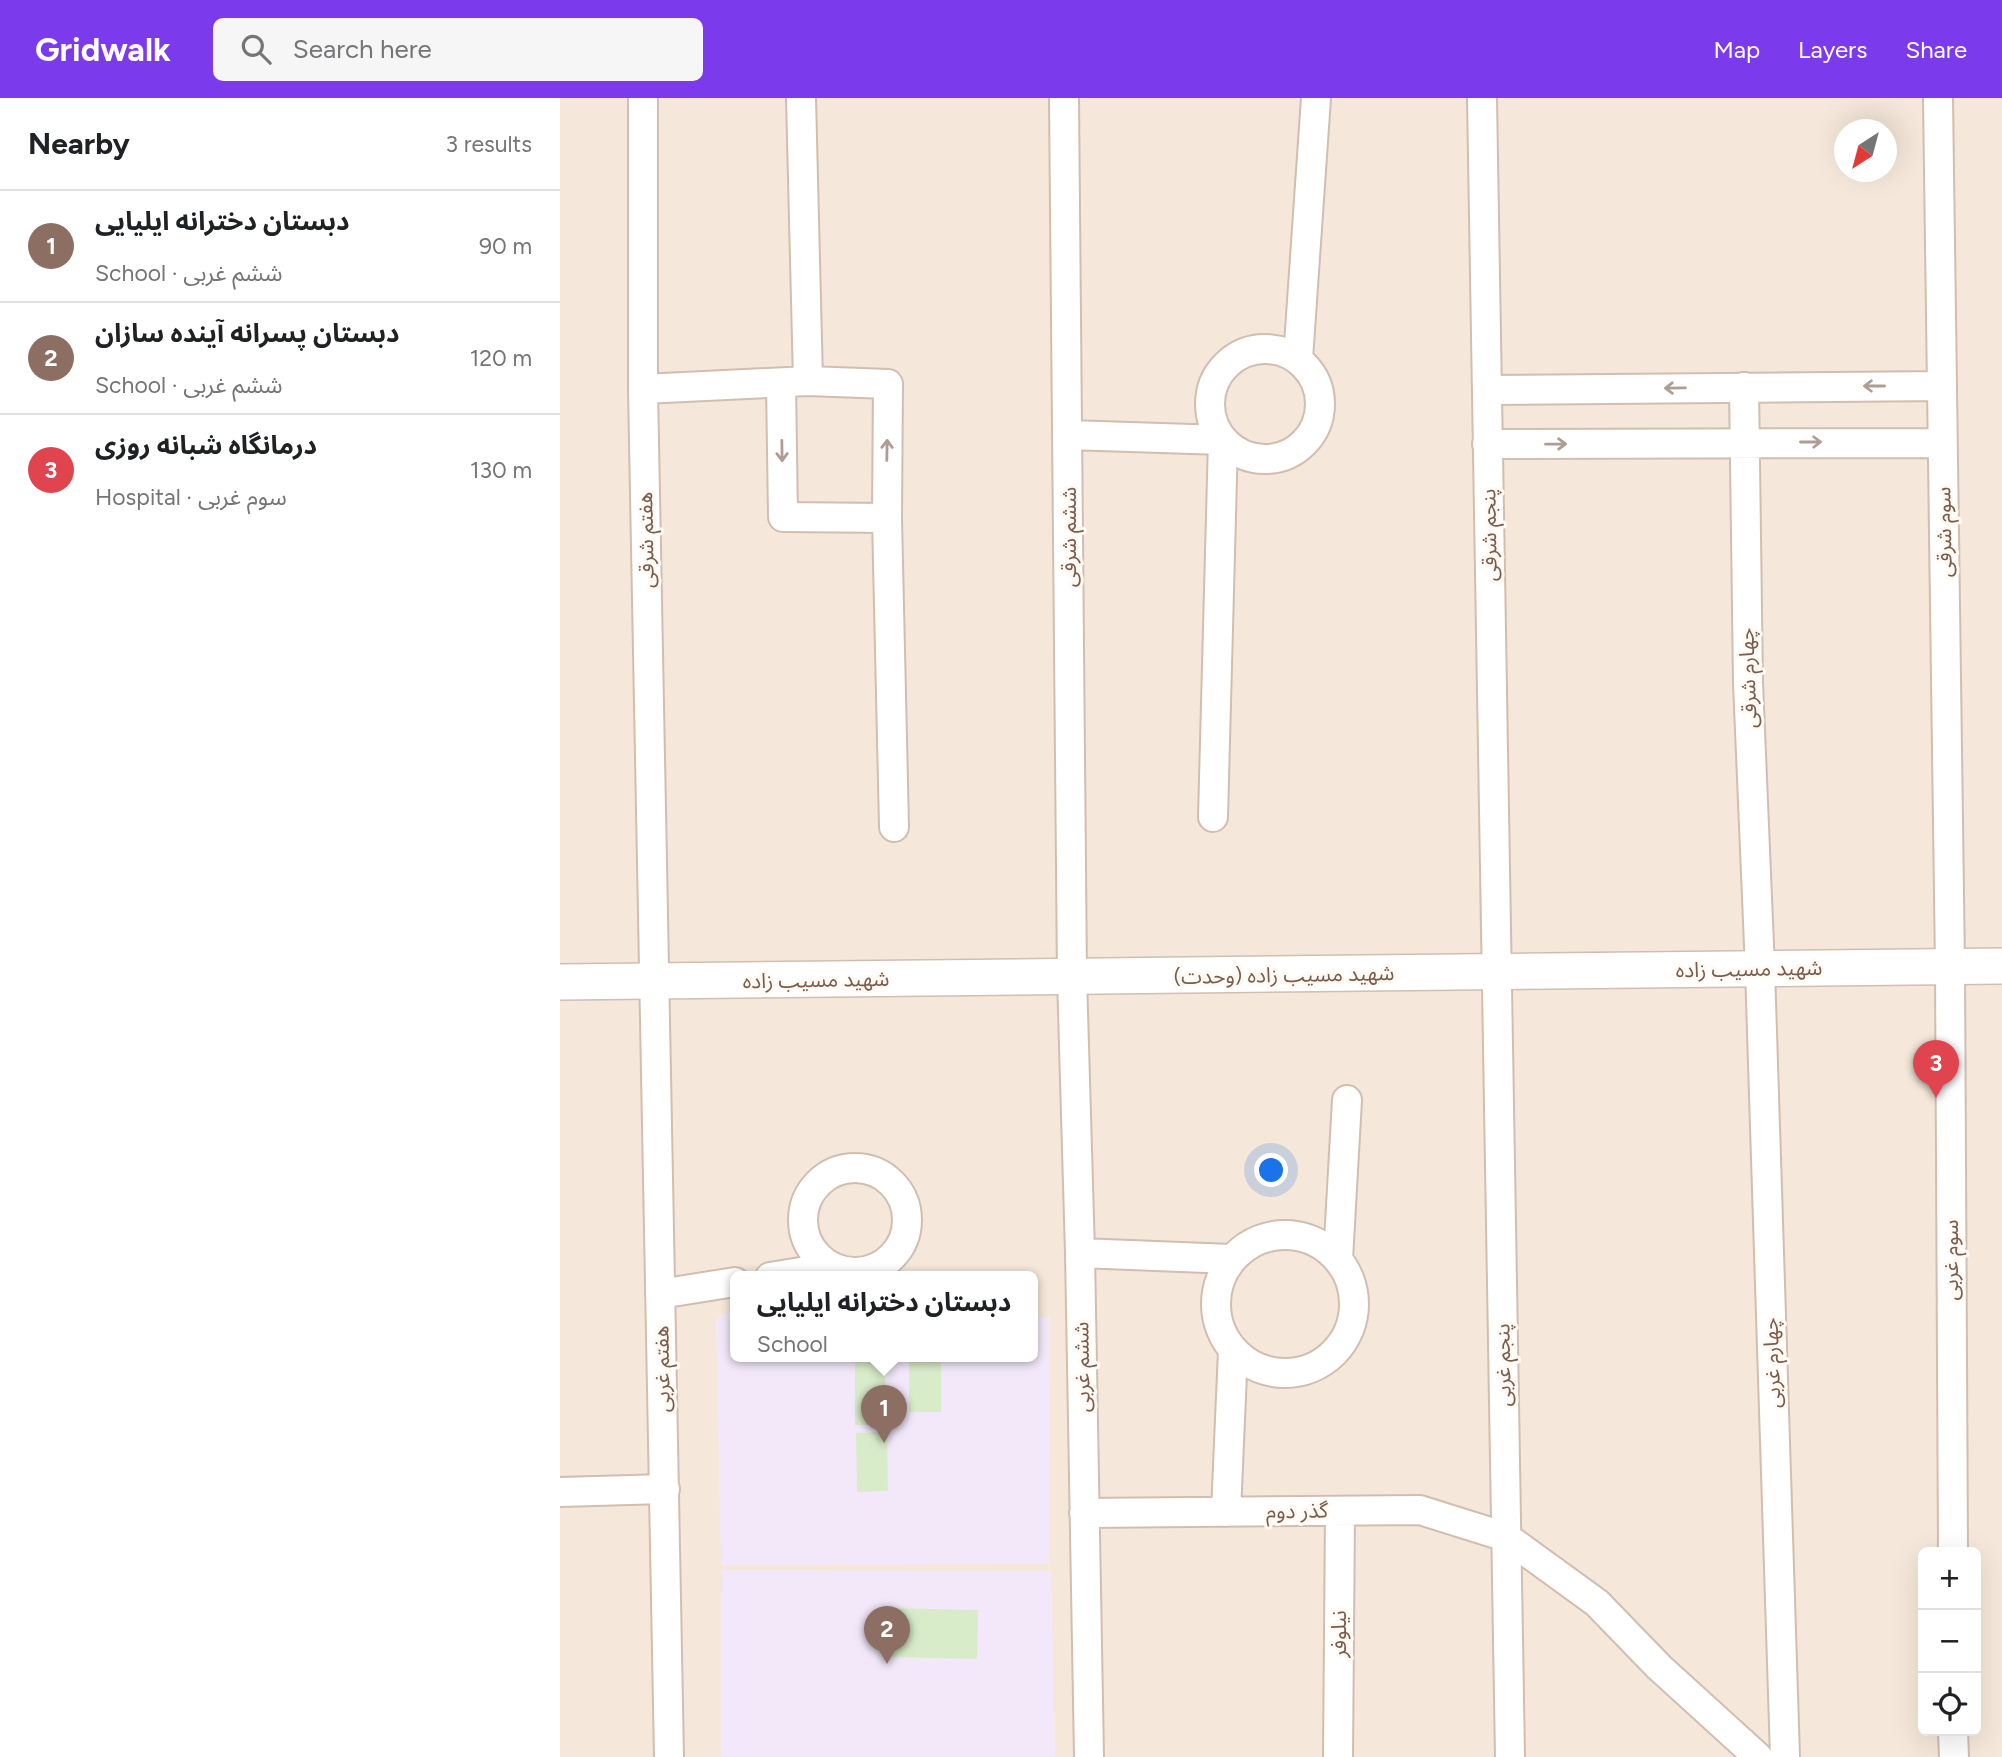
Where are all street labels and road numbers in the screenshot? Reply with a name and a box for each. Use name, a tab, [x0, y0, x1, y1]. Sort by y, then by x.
street label: سوم شرقی	[1930, 486, 1961, 578]
street label: ششم شرقی	[1056, 487, 1084, 587]
street label: پنجم شرقی	[1475, 488, 1505, 582]
street label: هفتم شرقی	[632, 492, 662, 588]
street label: چهارم شرقی	[1733, 627, 1766, 729]
street label: شهید مسیب زاده	[1675, 955, 1823, 982]
street label: شهید مسیب زاده (وحدت)	[1173, 960, 1394, 989]
street label: شهید مسیب زاده	[742, 966, 890, 993]
street label: سوم غربی	[1938, 1219, 1967, 1301]
street label: چهارم غربی	[1757, 1317, 1790, 1409]
street label: ششم غربی	[1068, 1321, 1098, 1413]
street label: پنجم غربی	[1489, 1323, 1519, 1407]
street label: هفتم غربی	[648, 1325, 678, 1413]
street label: گذر دوم	[1266, 1497, 1329, 1528]
street label: نیلوفر	[1326, 1610, 1351, 1659]

